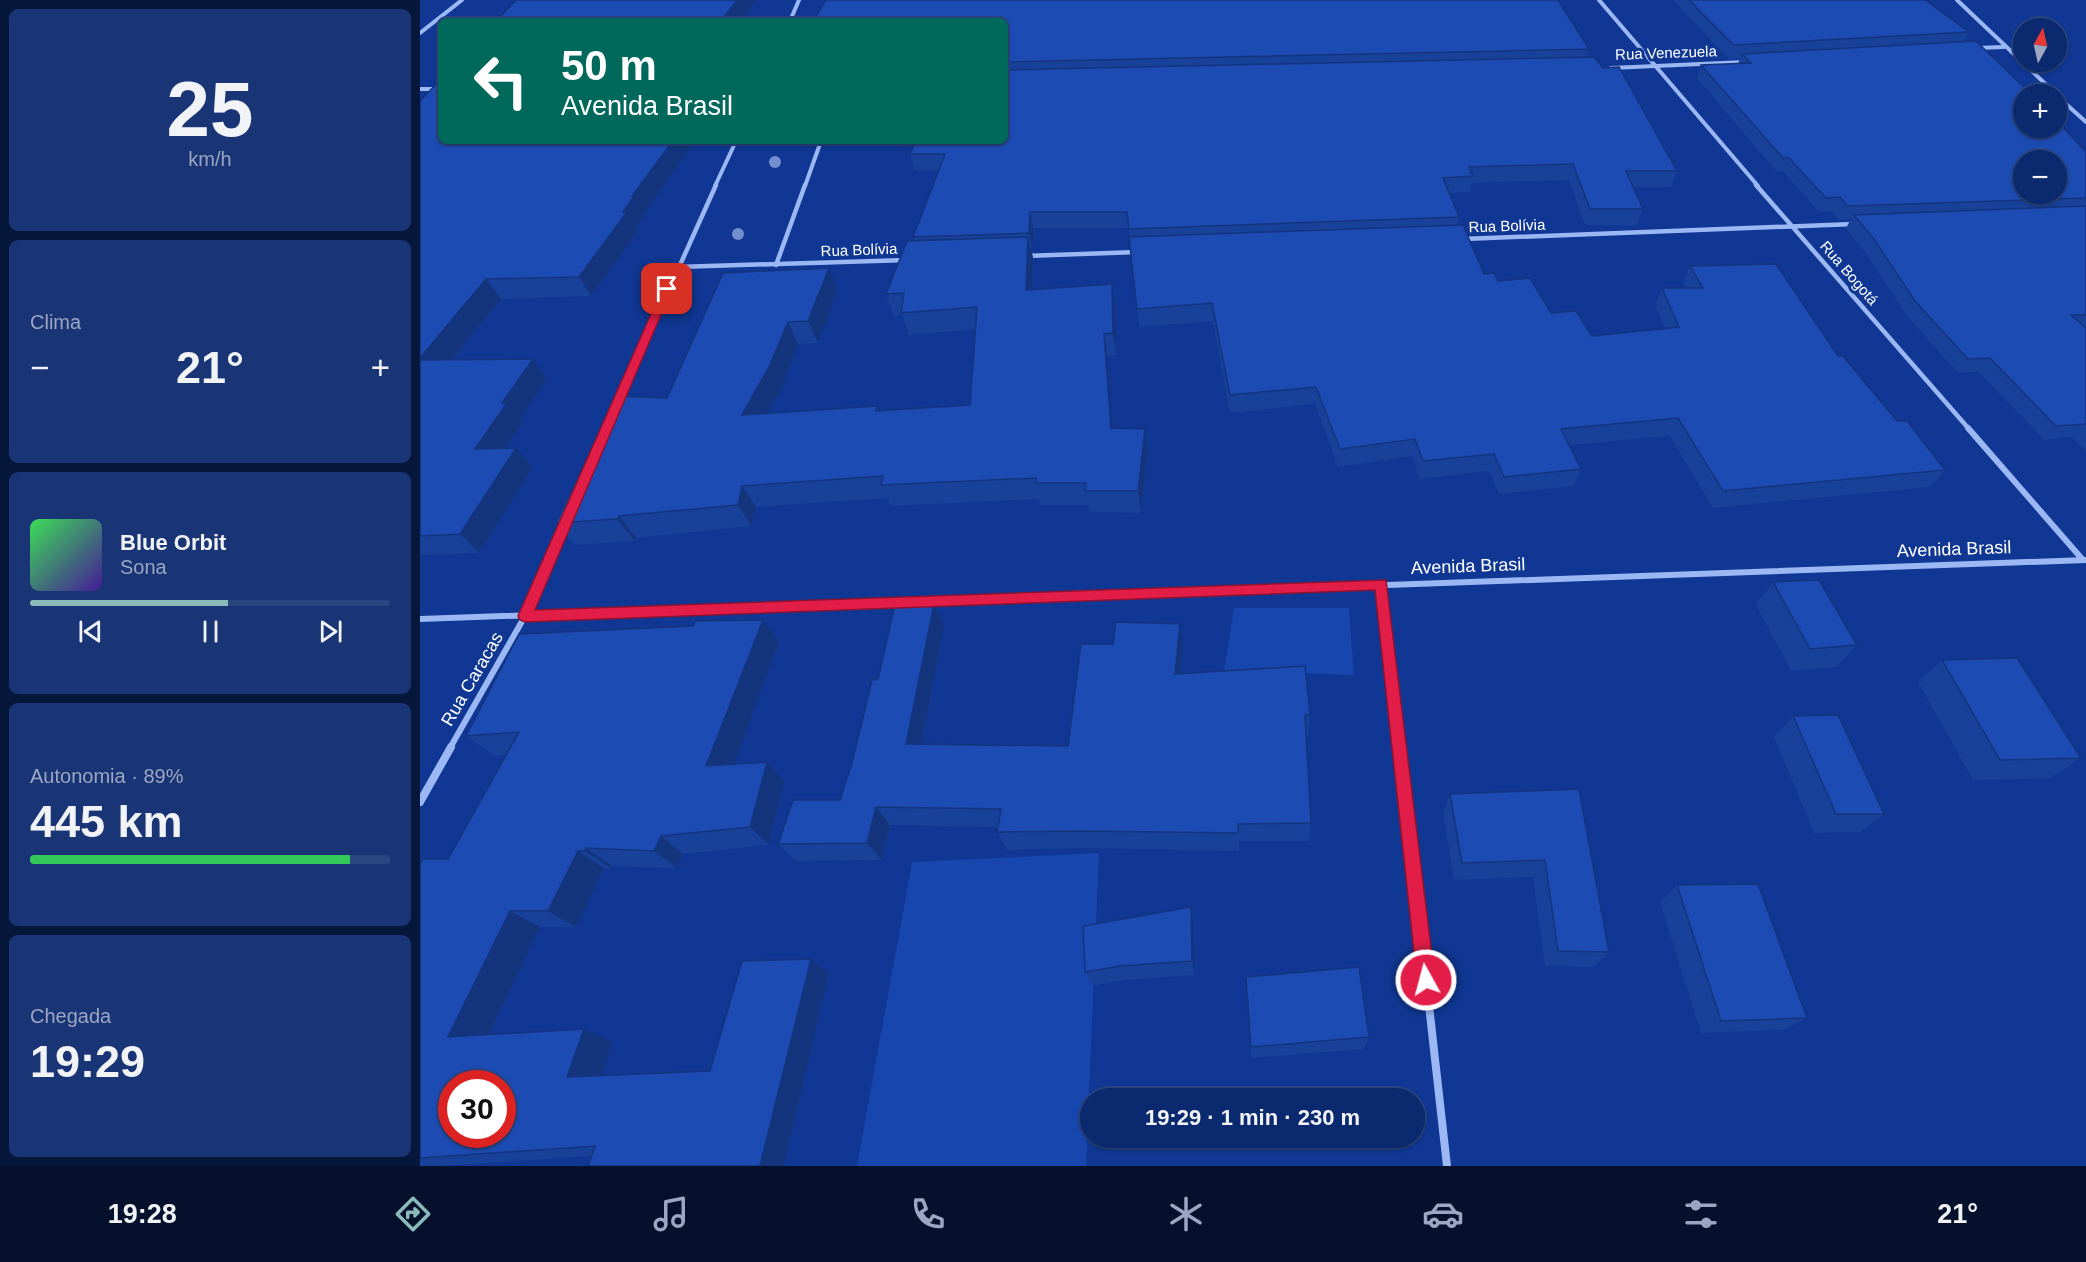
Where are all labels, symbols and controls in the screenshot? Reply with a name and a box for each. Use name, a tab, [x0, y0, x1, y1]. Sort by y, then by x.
north arrow	[2013, 18, 2067, 72]
map controls	[2013, 18, 2067, 204]
icon: left	[462, 42, 540, 120]
text: 50 m	[561, 42, 657, 89]
street label: Rua Venezuela	[1615, 42, 1718, 63]
text: 25	[167, 65, 253, 153]
button: +	[2013, 84, 2067, 138]
text: Avenida Brasil	[561, 91, 733, 121]
text: km/h	[188, 148, 232, 170]
button: −	[2013, 150, 2067, 204]
street label: Rua Bolívia	[1468, 216, 1546, 235]
street label: Rua Bogotá	[1817, 237, 1882, 309]
street label: Rua Bolívia	[820, 240, 898, 259]
pin	[641, 263, 692, 314]
icon: arrive	[650, 272, 683, 305]
text: Clima	[30, 311, 81, 333]
text: 21°	[176, 342, 244, 393]
text: −	[30, 349, 49, 386]
text: +	[371, 349, 390, 386]
text: Blue Orbit	[120, 530, 226, 555]
street label: Avenida Brasil	[1896, 537, 2012, 561]
street label: Avenida Brasil	[1410, 554, 1526, 578]
text: Sona	[120, 556, 167, 578]
icon: previous	[74, 615, 107, 648]
icon: pause	[194, 615, 227, 648]
icon: next	[314, 615, 347, 648]
street label: Rua Caracas	[437, 629, 507, 729]
text: Autonomia · 89%	[30, 765, 183, 787]
text: 445 km	[30, 796, 183, 847]
position arrow	[1394, 948, 1458, 1012]
text: Chegada	[30, 1005, 111, 1027]
text: 19:29	[30, 1036, 145, 1087]
speed limit sign: 30	[438, 1070, 516, 1148]
text: 19:29 · 1 min · 230 m	[1145, 1105, 1360, 1130]
icon: directions	[392, 1193, 434, 1235]
icon: music	[650, 1193, 692, 1235]
icon: phone	[907, 1193, 949, 1235]
icon: climate	[1165, 1193, 1207, 1235]
icon: car	[1422, 1193, 1464, 1235]
icon: filters	[1680, 1193, 1722, 1235]
text: 19:28	[108, 1199, 177, 1229]
text: 21°	[1937, 1199, 1978, 1229]

